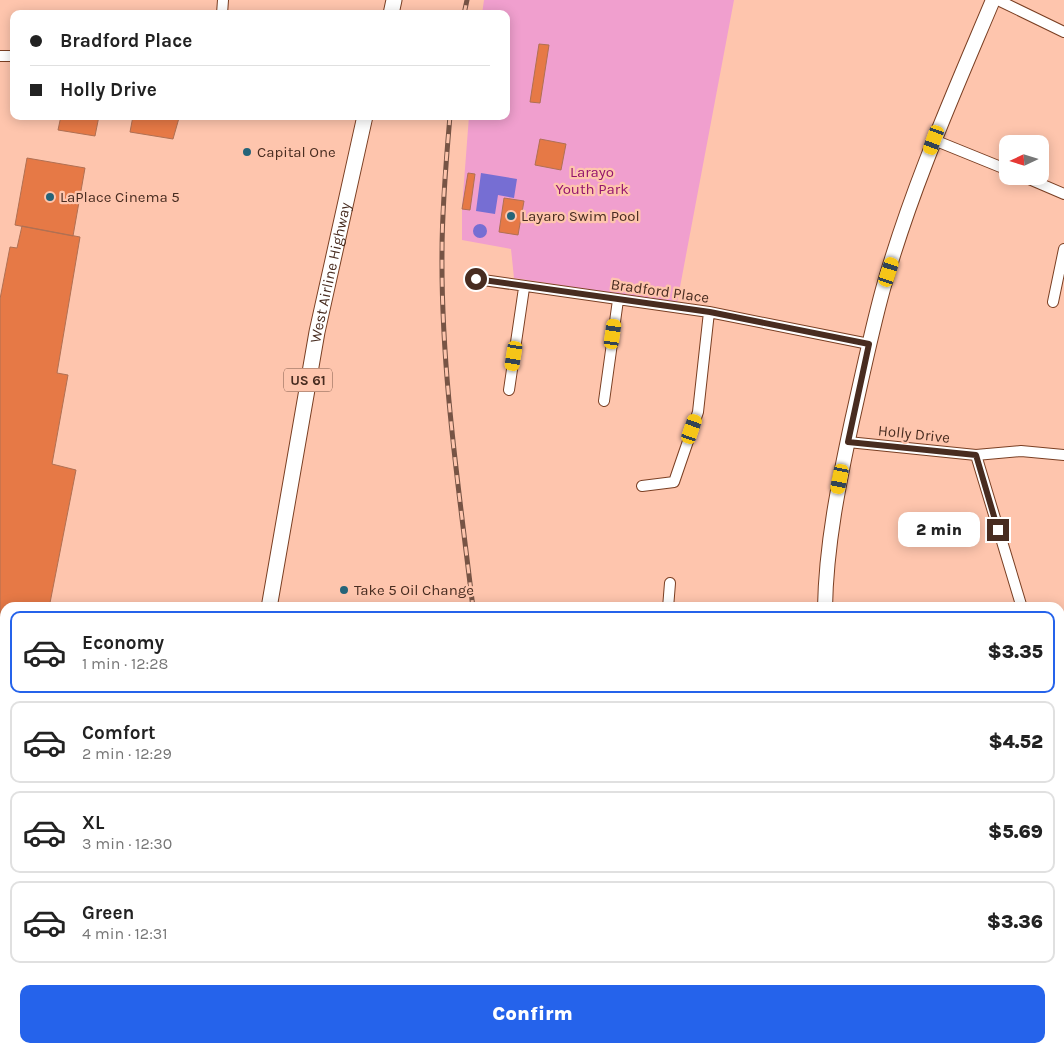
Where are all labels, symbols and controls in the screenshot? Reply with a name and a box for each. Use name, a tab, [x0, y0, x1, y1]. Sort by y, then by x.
text: Bradford Place	[60, 30, 192, 52]
text: Holly Drive	[60, 79, 157, 101]
car	[921, 123, 946, 157]
north arrow	[999, 135, 1049, 185]
map controls	[999, 135, 1049, 185]
place label: Capital One	[257, 143, 336, 161]
marker: Capital One	[241, 146, 253, 158]
park label: Larayo Youth Park	[555, 163, 629, 198]
place label: LaPlace Cinema 5	[60, 188, 180, 206]
marker: LaPlace Cinema 5	[44, 191, 56, 203]
street label: West Airline Highway	[306, 201, 355, 344]
place label: Layaro Swim Pool	[521, 207, 640, 225]
marker: Layaro Swim Pool	[505, 210, 517, 222]
car	[877, 255, 900, 289]
route start	[465, 268, 487, 290]
street label: Bradford Place	[610, 275, 710, 307]
car	[603, 318, 622, 350]
car	[504, 340, 523, 372]
road number: US 61	[284, 368, 332, 392]
car	[680, 412, 703, 446]
street label: Holly Drive	[877, 421, 951, 447]
car	[829, 463, 850, 495]
callout: 2 min	[898, 512, 980, 548]
route end	[987, 519, 1009, 541]
text: 2 min	[916, 520, 962, 539]
place label: Take 5 Oil Change	[354, 581, 474, 599]
marker: Take 5 Oil Change	[338, 584, 350, 596]
icon: car	[22, 630, 67, 675]
text: Economy	[82, 632, 164, 654]
text: $3.35	[988, 641, 1043, 663]
text: 1 min · 12:28	[82, 654, 168, 673]
icon: car	[22, 720, 67, 765]
text: Comfort	[82, 722, 156, 744]
text: $4.52	[988, 731, 1043, 753]
text: 2 min · 12:29	[82, 744, 172, 763]
icon: car	[22, 810, 67, 855]
text: XL	[82, 812, 104, 834]
text: $5.69	[988, 821, 1043, 843]
text: 3 min · 12:30	[82, 834, 172, 853]
icon: car	[22, 900, 67, 945]
text: Green	[82, 902, 134, 924]
text: $3.36	[987, 911, 1043, 933]
text: 4 min · 12:31	[82, 924, 168, 943]
button: Confirm	[20, 985, 1045, 1043]

